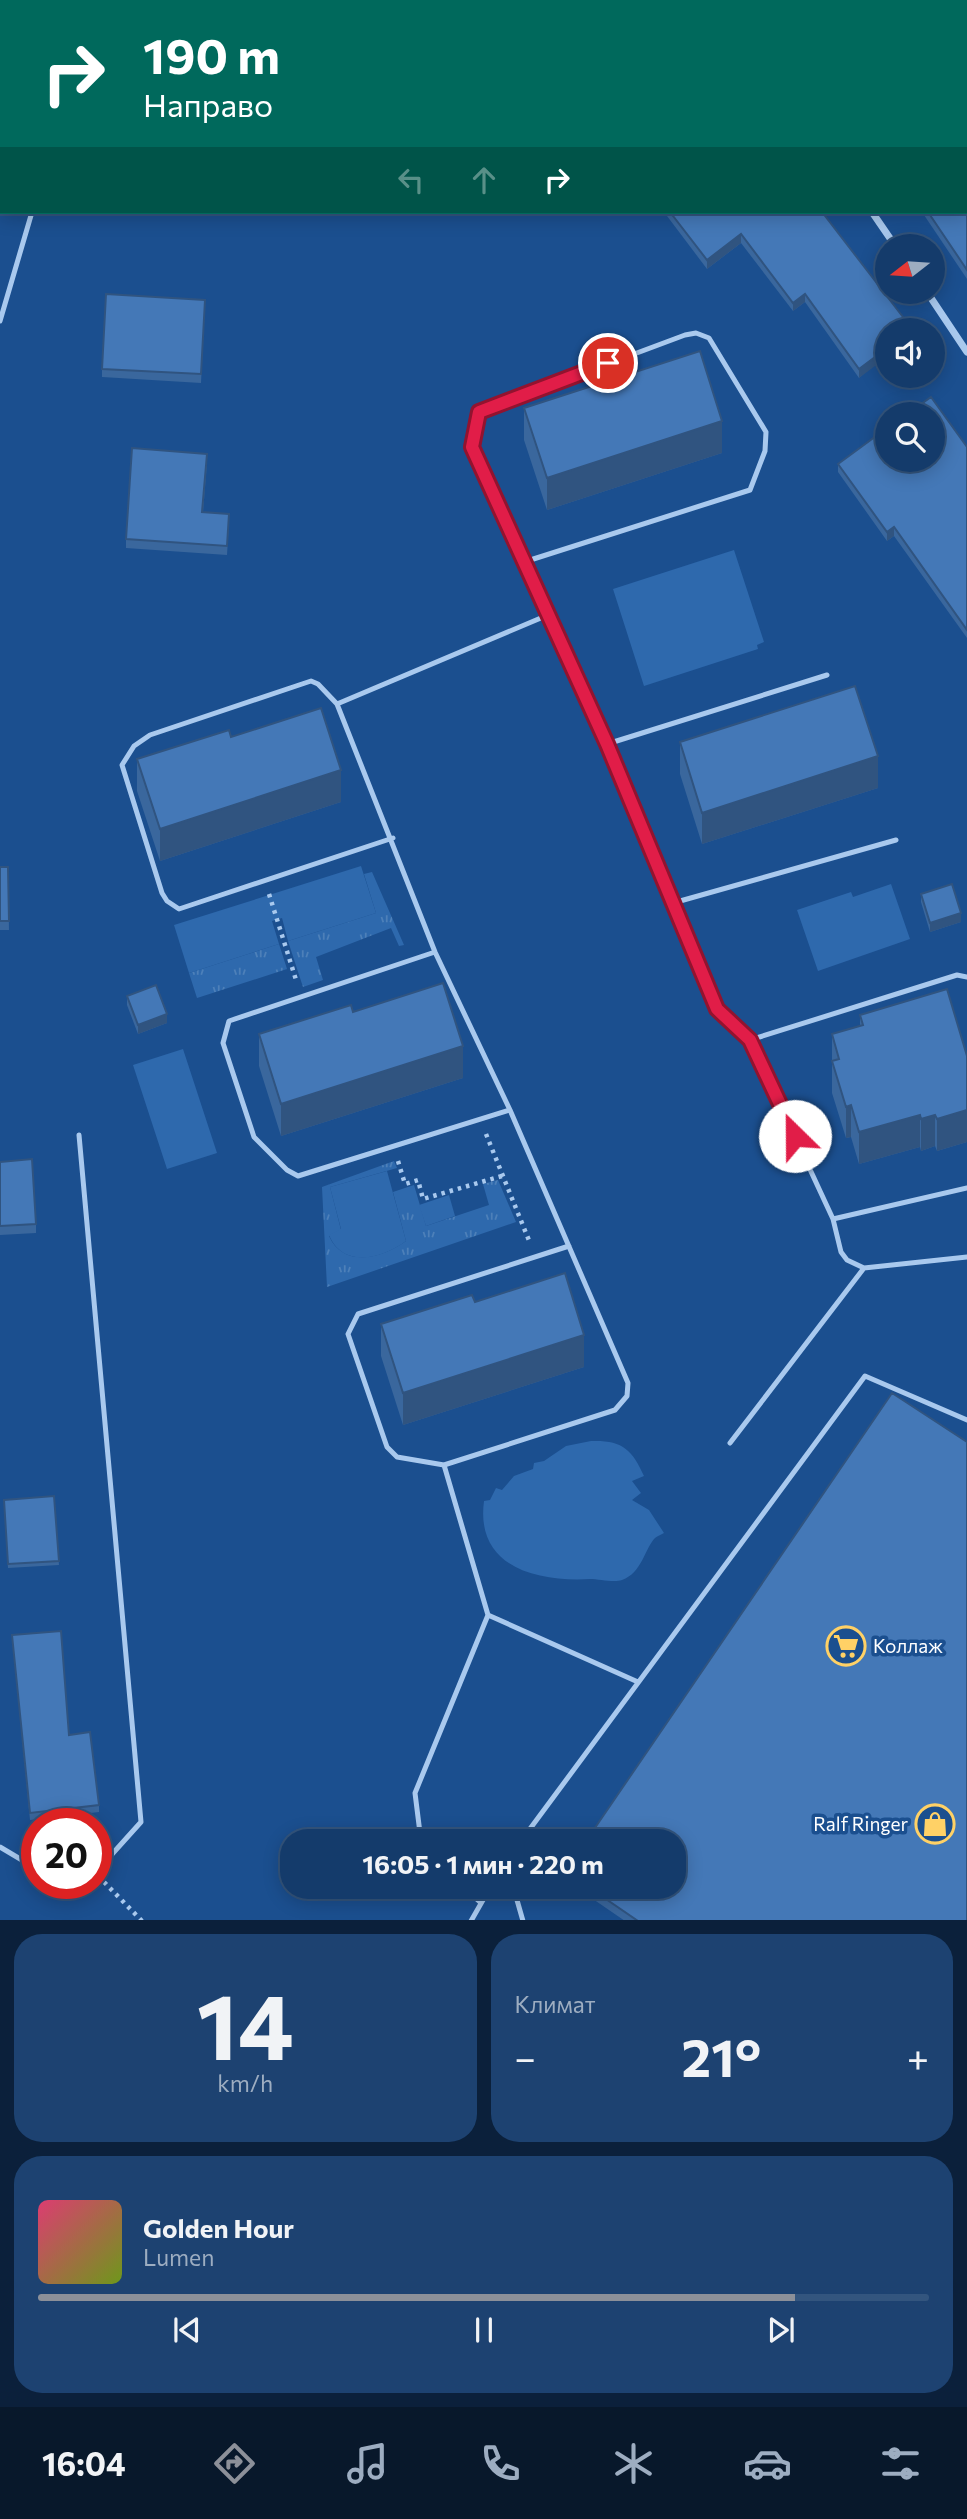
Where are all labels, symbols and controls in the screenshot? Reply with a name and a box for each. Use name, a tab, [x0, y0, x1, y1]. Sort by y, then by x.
text: 190 m	[143, 24, 280, 84]
icon: right	[28, 28, 119, 119]
text: Направо	[143, 84, 273, 124]
icon: left	[392, 161, 430, 199]
icon: ahead	[465, 161, 503, 199]
icon: right	[538, 161, 576, 199]
north arrow	[875, 234, 945, 304]
map controls	[875, 234, 945, 472]
button: sound	[875, 318, 945, 388]
pin	[578, 333, 638, 393]
icon: arrive	[589, 344, 627, 382]
button: search	[875, 402, 945, 472]
position arrow	[758, 1099, 832, 1173]
supermarket icon: Коллаж	[825, 1625, 867, 1667]
place label: Коллаж	[873, 1634, 943, 1657]
shop icon: Ralf Ringer	[914, 1803, 956, 1845]
speed limit sign: 20	[21, 1808, 112, 1899]
place label: Ralf Ringer	[813, 1812, 908, 1835]
text: 16:05 · 1 мин · 220 m	[362, 1848, 604, 1879]
text: 14	[197, 1967, 294, 2079]
text: Климат	[515, 1990, 596, 2018]
text: 21°	[682, 2024, 761, 2088]
text: −	[515, 2033, 536, 2080]
text: +	[907, 2033, 929, 2080]
text: km/h	[217, 2069, 273, 2097]
text: Golden Hour	[143, 2212, 294, 2243]
text: Lumen	[143, 2243, 214, 2271]
icon: previous	[168, 2311, 206, 2349]
icon: pause	[465, 2311, 503, 2349]
icon: next	[762, 2311, 800, 2349]
icon: directions	[210, 2439, 259, 2488]
icon: music	[343, 2439, 392, 2488]
icon: phone	[476, 2439, 525, 2488]
icon: climate	[609, 2439, 658, 2488]
icon: car	[743, 2439, 792, 2488]
icon: filters	[876, 2439, 925, 2488]
text: 16:04	[42, 2443, 126, 2483]

